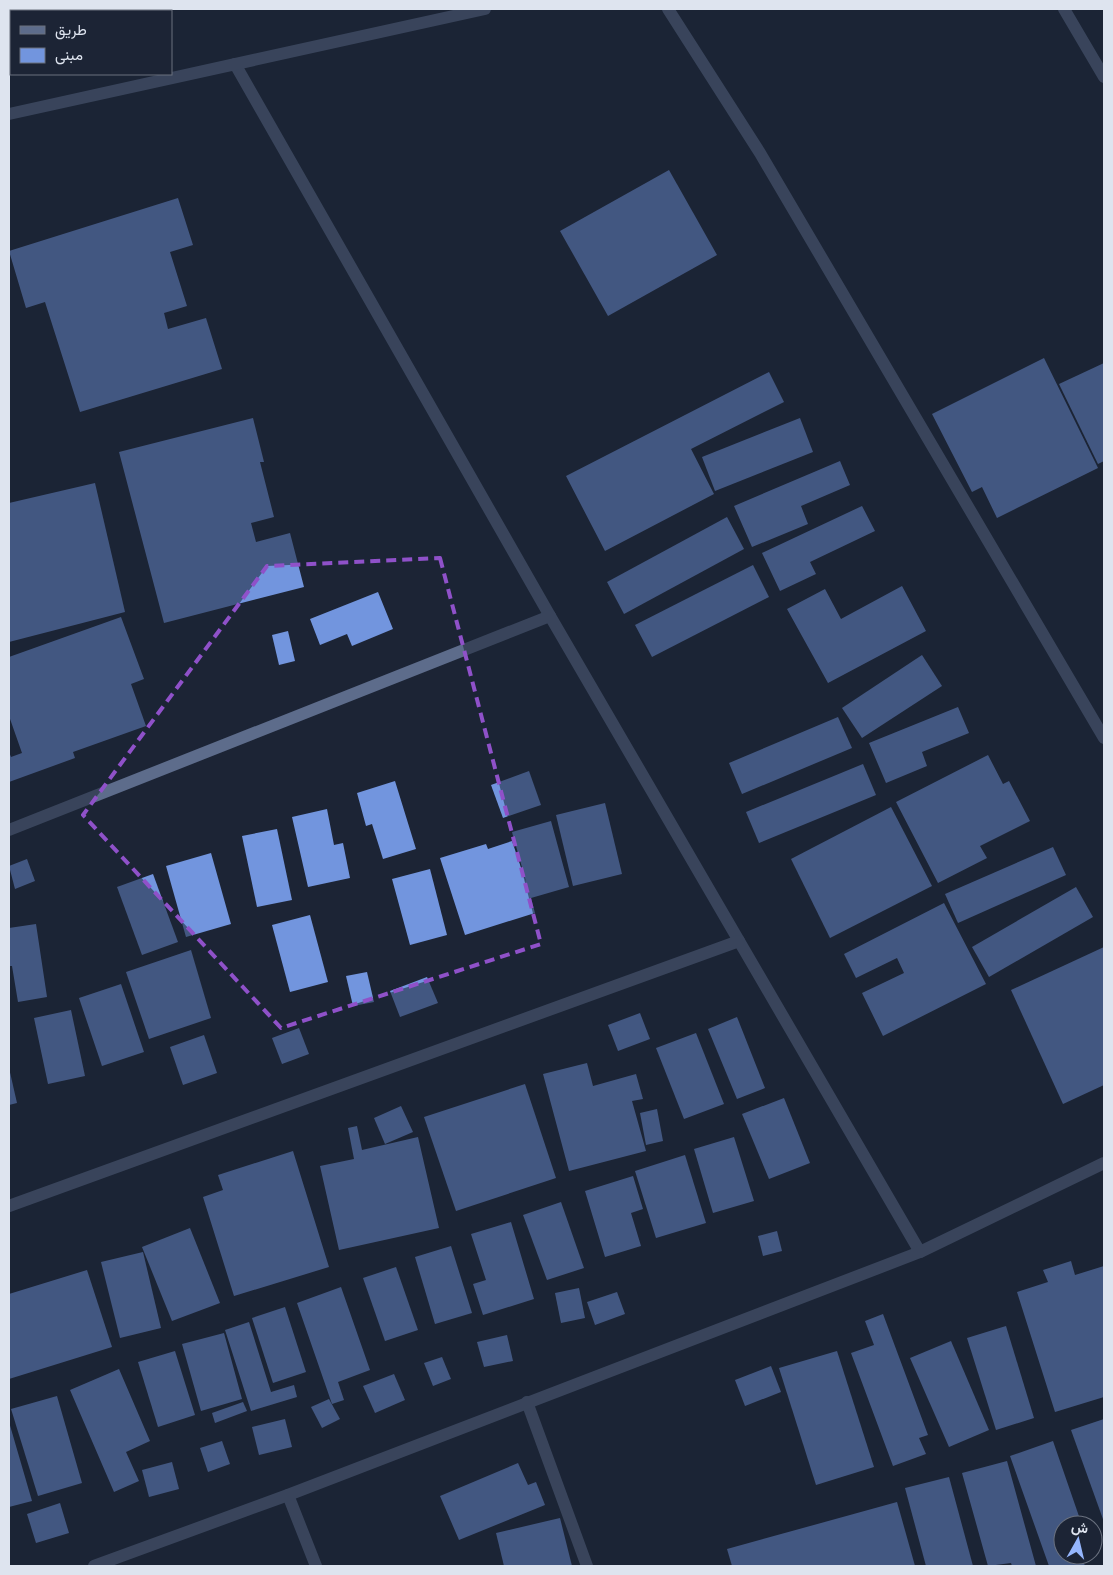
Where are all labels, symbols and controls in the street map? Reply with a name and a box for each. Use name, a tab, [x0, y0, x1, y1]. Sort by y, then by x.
legend	[10, 10, 172, 75]
text: طريق	[55, 21, 87, 40]
text: مبنى	[55, 46, 83, 65]
north arrow	[1053, 1515, 1103, 1565]
text: ش	[1070, 1518, 1089, 1537]

